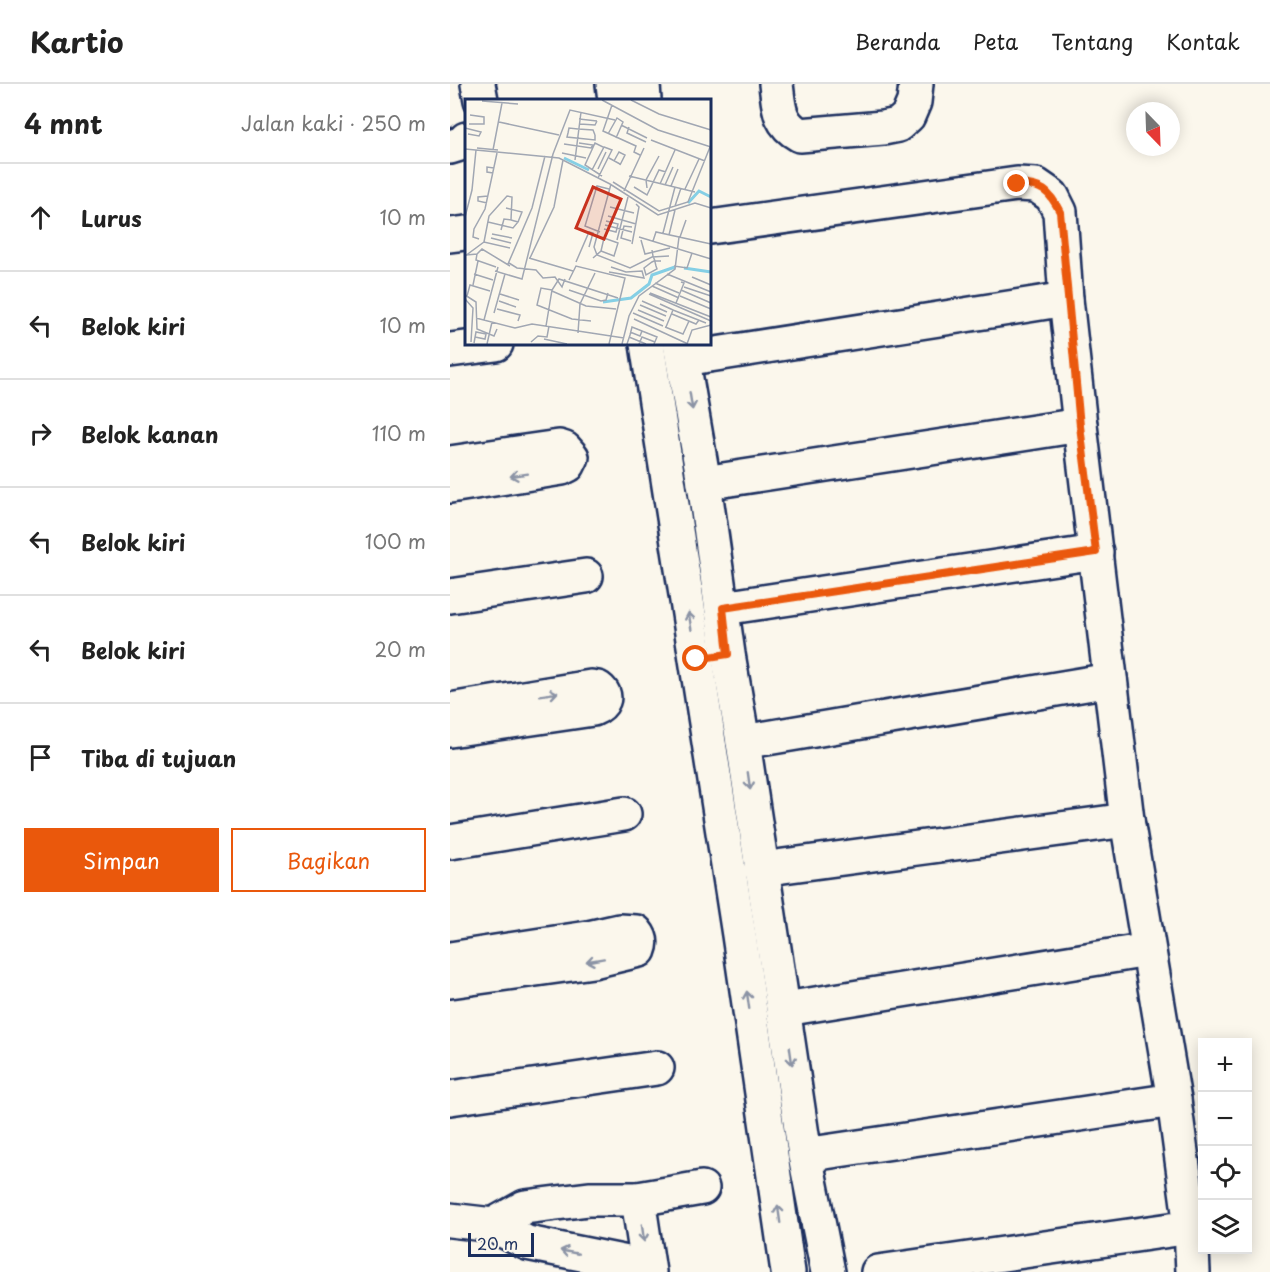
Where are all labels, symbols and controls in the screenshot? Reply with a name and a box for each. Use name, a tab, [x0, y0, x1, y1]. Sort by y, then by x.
text: Kartio	[30, 20, 124, 63]
text: Beranda	[855, 25, 940, 57]
text: Peta	[973, 25, 1018, 57]
text: Tentang	[1051, 25, 1133, 57]
text: Kontak	[1166, 25, 1240, 57]
inset map	[465, 99, 711, 345]
north arrow	[1126, 102, 1180, 156]
text: 4 mnt	[24, 104, 103, 143]
text: Jalan kaki · 250 m	[241, 108, 426, 138]
route end	[1003, 170, 1029, 196]
icon: ahead	[24, 201, 57, 234]
text: Lurus	[81, 201, 142, 234]
text: 10 m	[379, 202, 426, 232]
icon: left	[24, 309, 57, 342]
text: Belok kiri	[81, 309, 185, 342]
text: 10 m	[379, 310, 426, 340]
one-way arrow	[685, 391, 696, 410]
icon: right	[24, 417, 57, 450]
text: Belok kanan	[81, 417, 218, 450]
text: 110 m	[372, 418, 426, 448]
one-way arrow	[510, 469, 530, 480]
icon: left	[24, 525, 57, 558]
text: Belok kiri	[81, 525, 185, 558]
text: 100 m	[365, 526, 426, 556]
one-way arrow	[684, 611, 695, 631]
icon: left	[24, 633, 57, 666]
text: Belok kiri	[81, 633, 185, 666]
text: 20 m	[374, 634, 426, 664]
route start	[682, 645, 708, 671]
one-way arrow	[539, 688, 559, 699]
icon: arrive	[24, 741, 57, 774]
text: Tiba di tujuan	[81, 741, 236, 774]
one-way arrow	[743, 770, 754, 790]
button: Simpan	[24, 828, 219, 892]
button: Bagikan	[231, 828, 426, 892]
one-way arrow	[585, 955, 605, 966]
one-way arrow	[743, 991, 754, 1011]
map controls	[1198, 1038, 1252, 1254]
button: +	[1198, 1038, 1252, 1092]
one-way arrow	[786, 1046, 797, 1066]
button: −	[1198, 1092, 1252, 1146]
button: locate	[1198, 1146, 1252, 1200]
button: layers	[1198, 1200, 1252, 1254]
one-way arrow	[774, 1205, 785, 1224]
one-way arrow	[637, 1223, 648, 1243]
scale bar	[468, 1230, 534, 1258]
text: 20 m	[477, 1231, 518, 1255]
one-way arrow	[560, 1246, 580, 1257]

